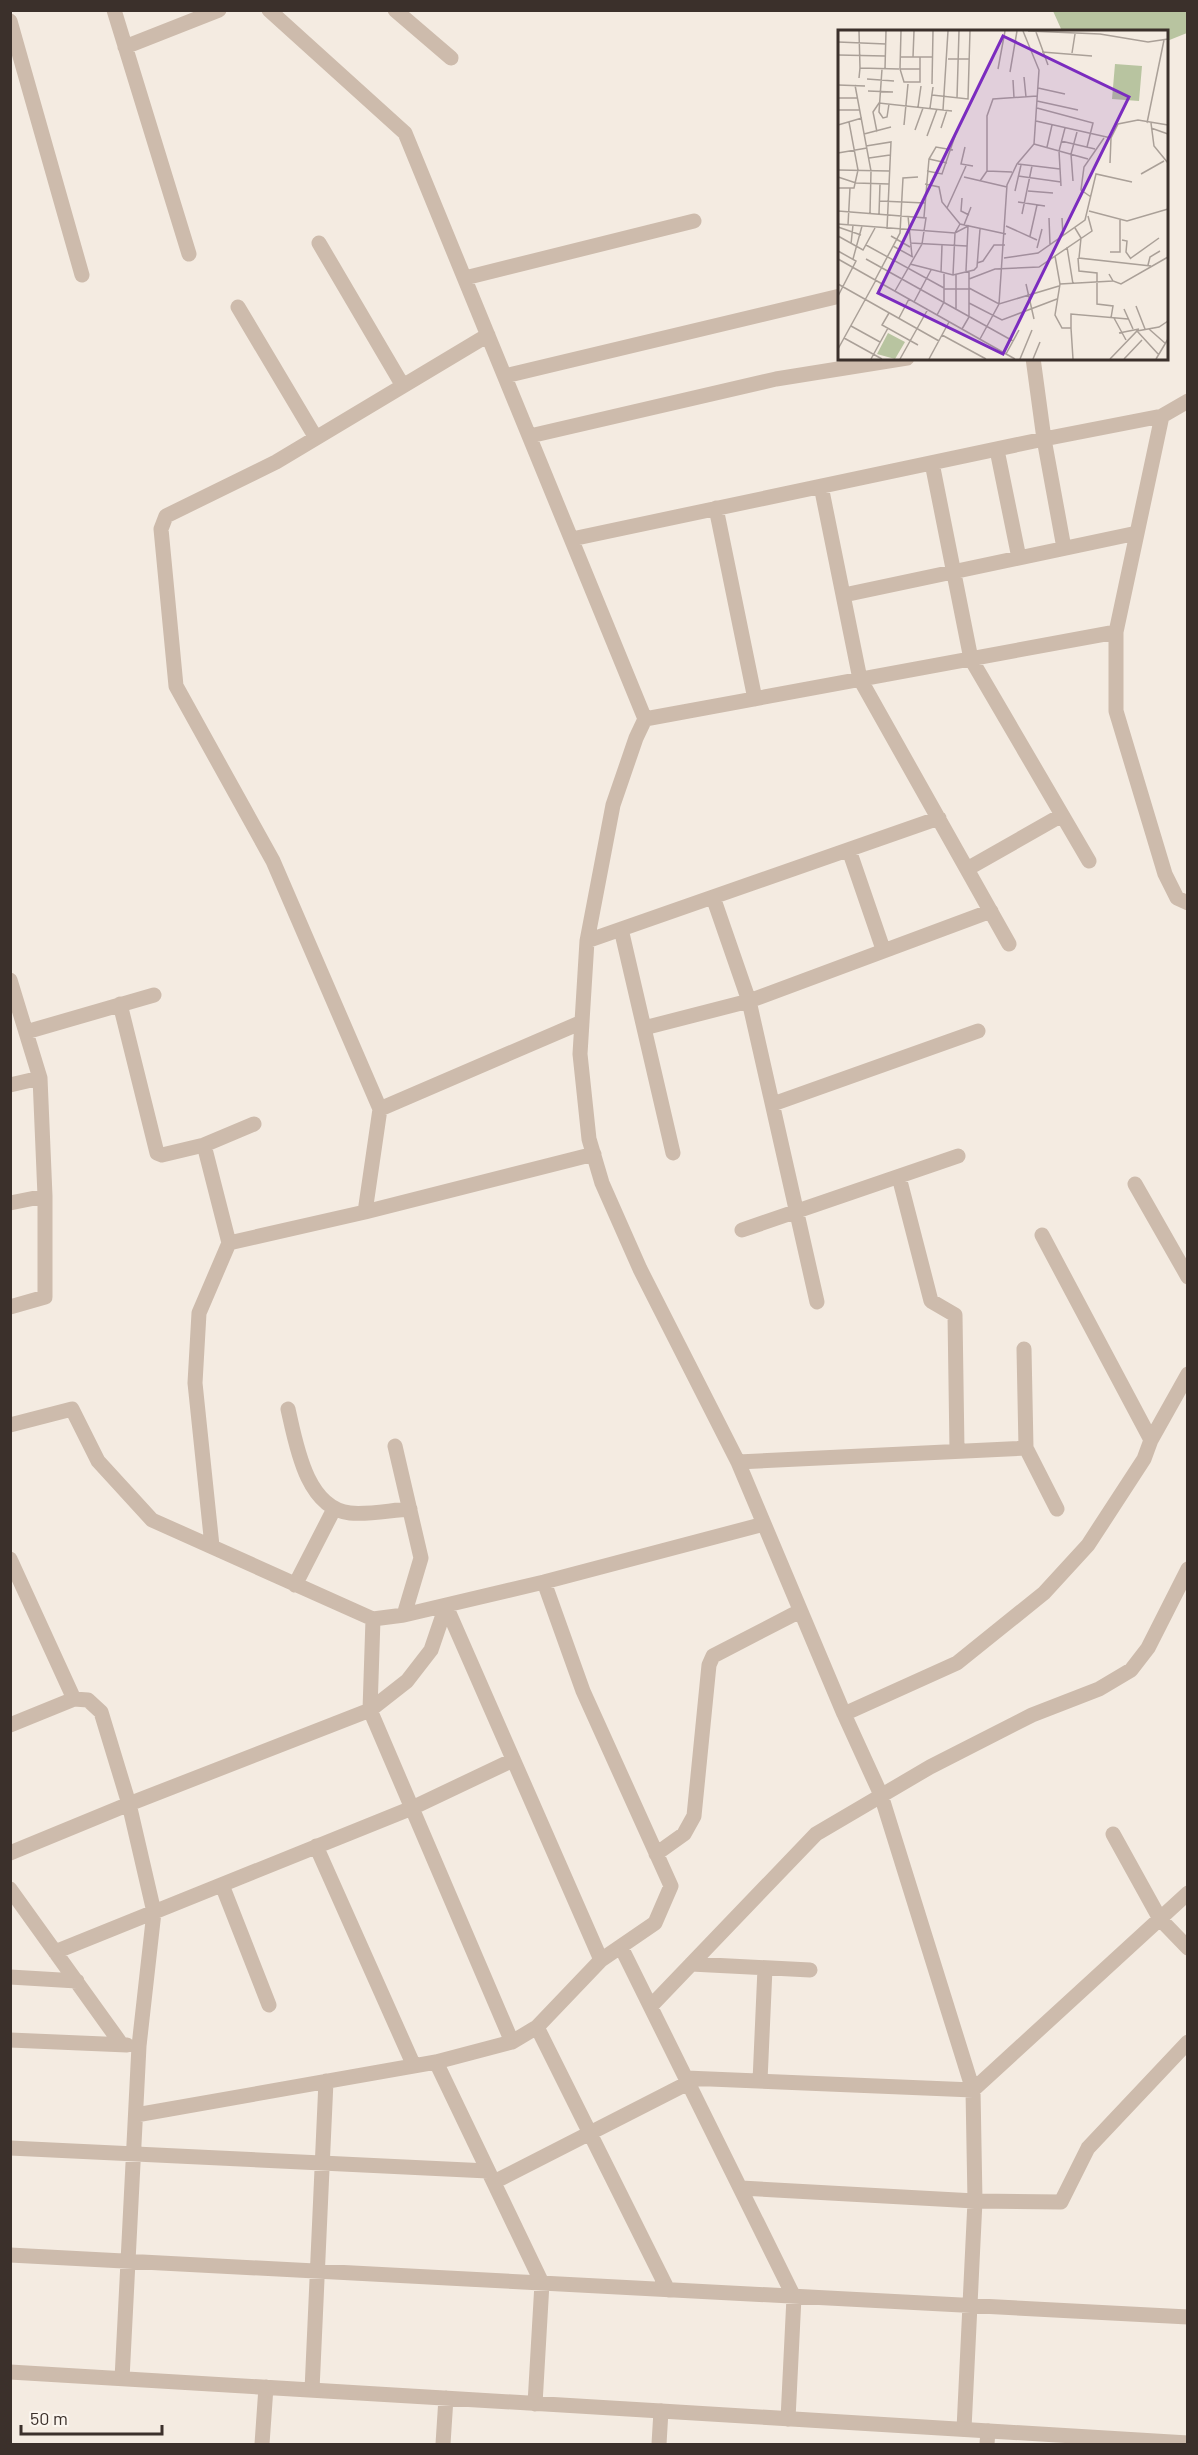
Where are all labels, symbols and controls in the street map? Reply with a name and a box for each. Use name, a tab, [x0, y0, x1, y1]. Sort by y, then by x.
inset map	[838, 30, 1168, 360]
scale bar	[21, 2398, 162, 2436]
text: 50 m	[30, 2407, 68, 2429]

